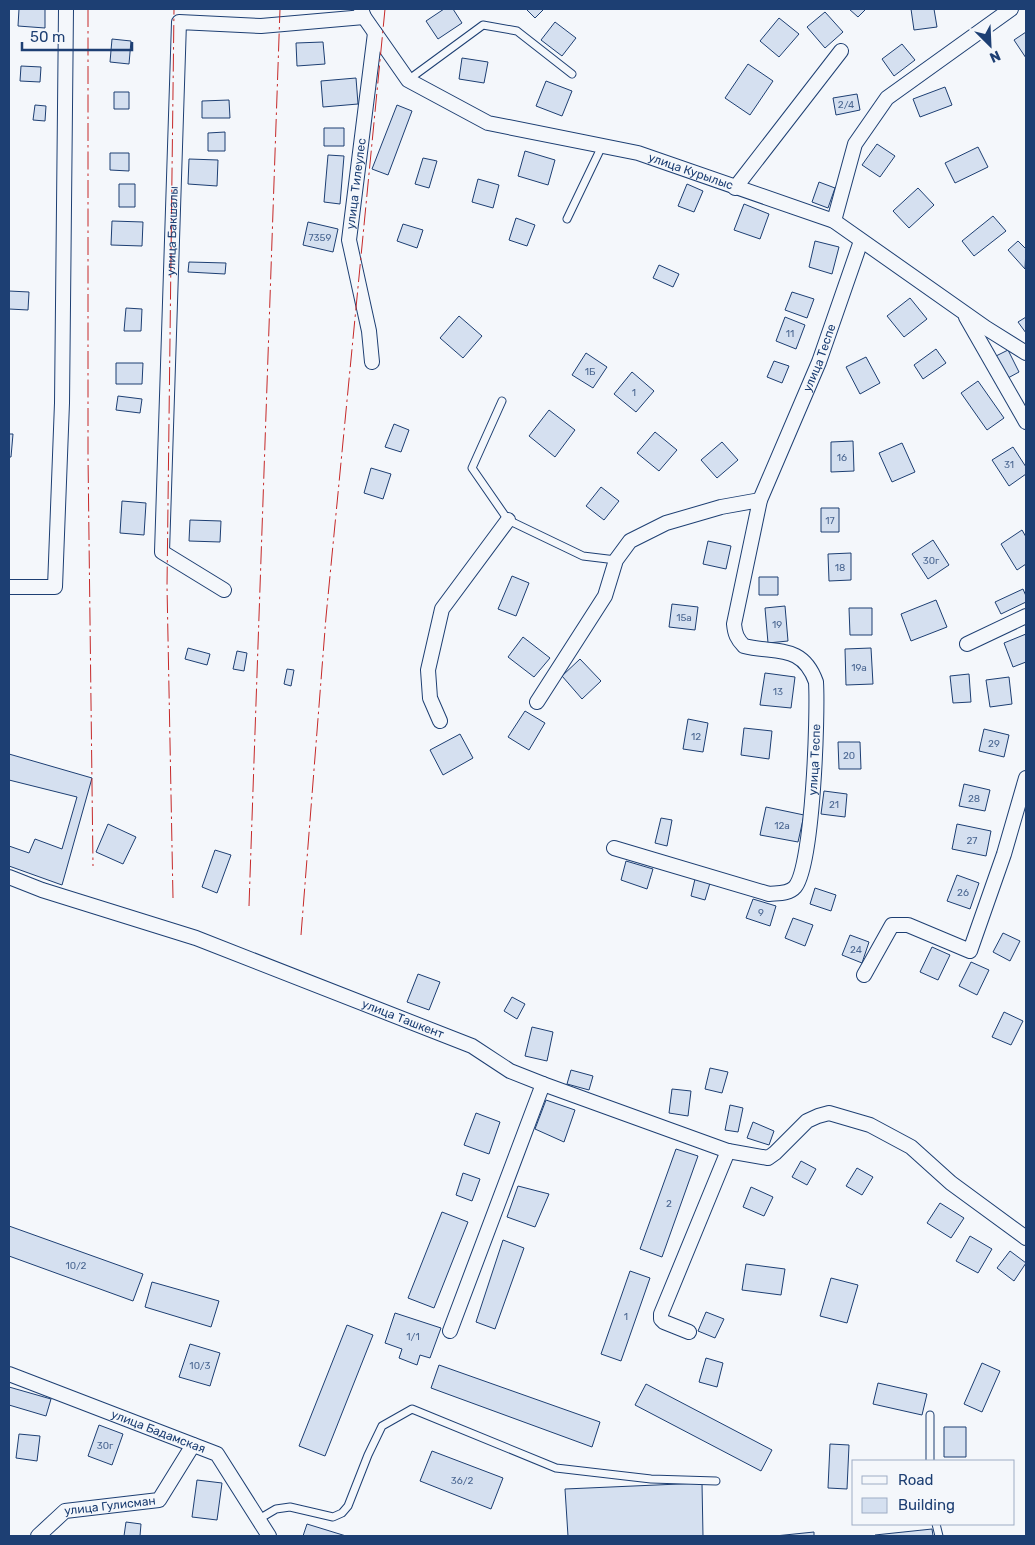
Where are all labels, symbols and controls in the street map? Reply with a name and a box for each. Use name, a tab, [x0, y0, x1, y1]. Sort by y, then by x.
scale bar	[22, 20, 132, 52]
north arrow	[965, 20, 1015, 70]
text: 50 m	[30, 28, 65, 46]
text: N	[987, 47, 1003, 66]
house number: 2/4	[838, 99, 854, 111]
street label: улица Тилеулес	[343, 137, 369, 230]
street label: улица Курылыс	[646, 150, 735, 193]
street label: улица Бакшалы	[164, 186, 181, 276]
house number: 7359	[308, 232, 332, 244]
street label: улица Теспе	[800, 322, 839, 394]
house number: 11	[786, 328, 794, 340]
house number: 1Б	[585, 366, 596, 378]
house number: 1	[632, 387, 636, 399]
house number: 16	[837, 452, 847, 464]
house number: 31	[1004, 459, 1014, 471]
house number: 17	[825, 515, 835, 527]
house number: 30г	[923, 555, 940, 567]
house number: 18	[835, 562, 845, 574]
house number: 15а	[676, 612, 692, 624]
house number: 19	[772, 619, 782, 631]
house number: 19а	[851, 662, 867, 674]
house number: 13	[773, 686, 783, 698]
street label: улица Теспе	[806, 723, 823, 796]
house number: 12	[691, 731, 701, 743]
house number: 29	[988, 738, 1000, 750]
house number: 20	[843, 750, 855, 762]
house number: 28	[968, 793, 980, 805]
house number: 21	[829, 799, 839, 811]
house number: 12а	[774, 820, 790, 832]
house number: 27	[967, 835, 978, 847]
house number: 26	[957, 887, 969, 899]
house number: 9	[758, 907, 764, 919]
house number: 24	[850, 944, 862, 956]
street label: улица Ташкент	[360, 997, 446, 1041]
house number: 2	[666, 1198, 672, 1210]
house number: 10/2	[66, 1260, 87, 1272]
house number: 1	[624, 1311, 628, 1323]
house number: 1/1	[406, 1331, 420, 1343]
house number: 10/3	[189, 1360, 211, 1372]
street label: улица Бадамская	[109, 1407, 208, 1456]
house number: 30г	[97, 1440, 114, 1452]
legend	[852, 1460, 1015, 1525]
text: Road	[898, 1471, 934, 1489]
house number: 36/2	[451, 1475, 473, 1487]
street label: улица Гулисман	[63, 1493, 156, 1518]
text: Building	[898, 1496, 955, 1514]

